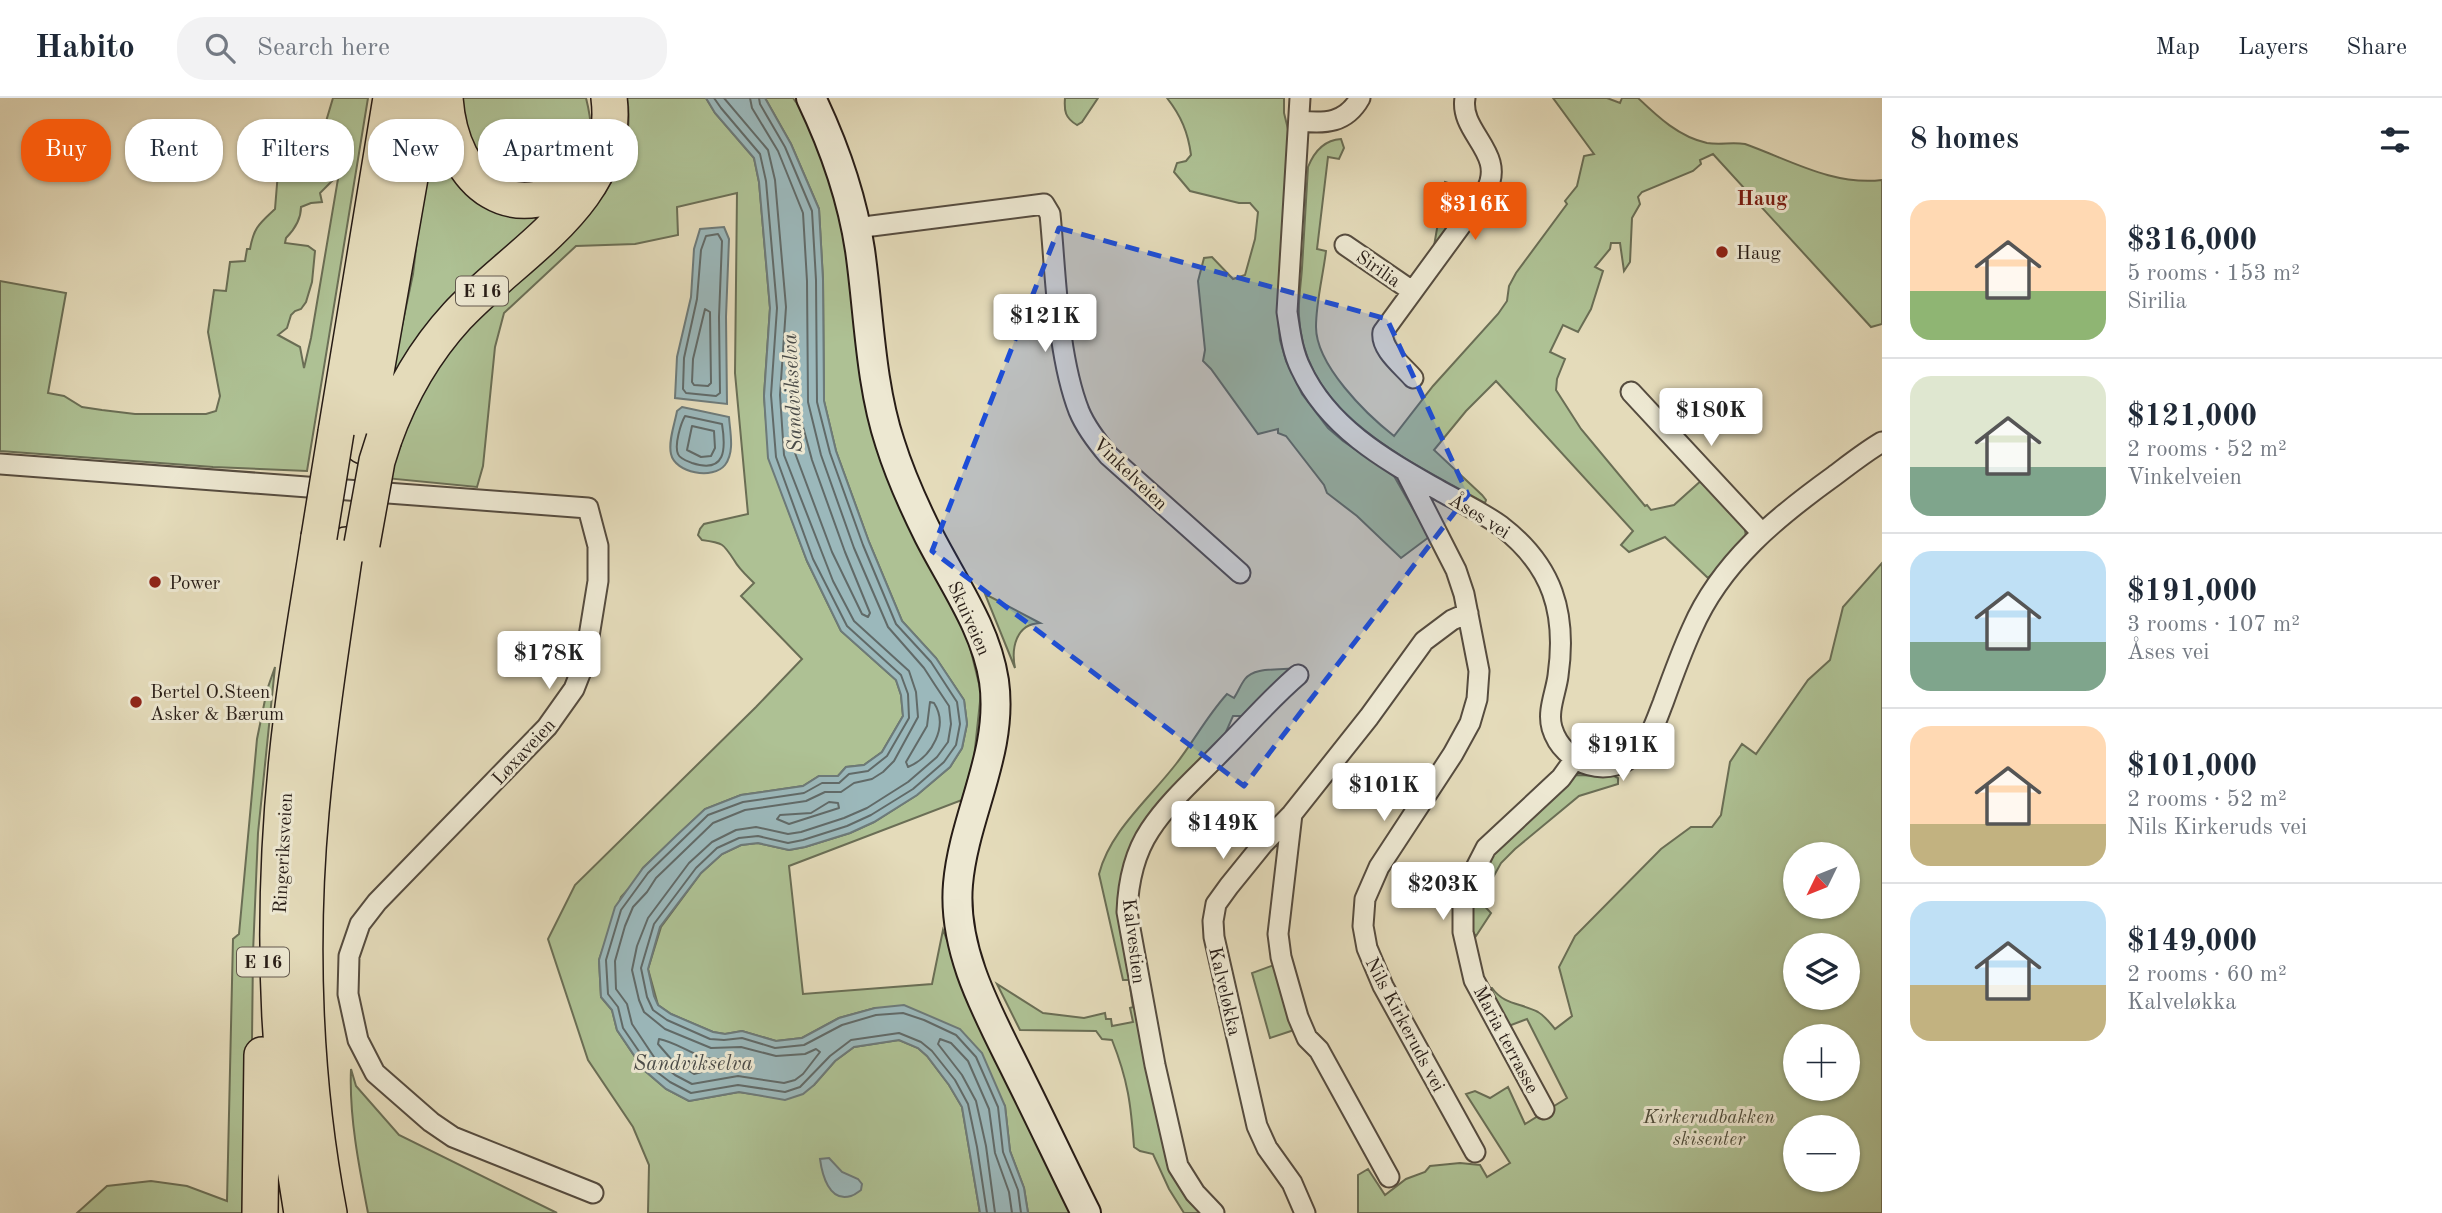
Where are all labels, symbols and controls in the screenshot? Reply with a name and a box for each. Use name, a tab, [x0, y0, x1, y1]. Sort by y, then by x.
search box	[177, 17, 667, 80]
icon: search	[201, 29, 239, 67]
text: Habito	[35, 32, 135, 65]
text: Search here	[257, 35, 390, 61]
text: Map	[2156, 36, 2200, 60]
text: Layers	[2238, 36, 2308, 60]
text: Share	[2346, 36, 2407, 60]
chip: Buy	[21, 119, 111, 182]
chip: Rent	[125, 119, 223, 182]
chip: Filters	[237, 119, 354, 182]
chip: New	[368, 119, 464, 182]
chip: Apartment	[478, 119, 638, 182]
icon: filters	[2376, 121, 2414, 159]
text: 8 homes	[1910, 125, 2019, 155]
pin: $316K	[1426, 183, 1524, 242]
district label: Haug	[1736, 189, 1788, 210]
text: $316K	[1439, 193, 1511, 216]
text: $316,000	[2127, 226, 2257, 256]
icon: home	[1966, 228, 2050, 312]
marker: Haug	[1714, 244, 1730, 260]
place label: Haug	[1736, 245, 1782, 264]
street label: Sirilia	[1352, 248, 1404, 292]
text: 5 rooms · 153 m²	[2127, 262, 2300, 285]
road number: E 16	[456, 276, 508, 306]
text: Sirilia	[2127, 290, 2187, 313]
pin: $121K	[996, 294, 1094, 354]
text: $121K	[1009, 305, 1081, 328]
water label: Sandvikselva	[780, 333, 807, 453]
pin: $180K	[1662, 388, 1760, 448]
text: $180K	[1675, 399, 1747, 422]
text: $121,000	[2127, 402, 2257, 432]
icon: home	[1966, 404, 2050, 488]
street label: Vinkelveien	[1088, 435, 1170, 515]
text: 2 rooms · 52 m²	[2127, 438, 2287, 461]
text: Vinkelveien	[2127, 466, 2242, 489]
street label: Åses vei	[1445, 487, 1515, 543]
marker: Power	[147, 574, 163, 590]
place label: Power	[169, 575, 221, 594]
text: $191,000	[2127, 577, 2257, 607]
street label: Skuiveien	[943, 579, 992, 659]
icon: home	[1966, 579, 2050, 663]
text: 3 rooms · 107 m²	[2127, 613, 2300, 636]
pin: $178K	[500, 632, 598, 691]
text: Åses vei	[2127, 641, 2209, 664]
text: $178K	[513, 642, 585, 665]
place label: Bertel O.Steen Asker & Bærum	[150, 684, 284, 725]
marker: Bertel O.Steen Asker & Bærum	[128, 694, 144, 710]
street label: Løxaveien	[490, 716, 560, 789]
pin: $191K	[1574, 724, 1672, 783]
text: $191K	[1587, 734, 1659, 757]
text: $101,000	[2127, 752, 2257, 782]
icon: home	[1966, 754, 2050, 838]
pin: $101K	[1335, 764, 1433, 823]
text: $101K	[1348, 774, 1420, 797]
text: 2 rooms · 52 m²	[2127, 788, 2287, 811]
street label: Ringeriksveien	[272, 792, 297, 914]
pin: $149K	[1174, 802, 1272, 861]
text: $149K	[1187, 812, 1259, 835]
text: Nils Kirkeruds vei	[2127, 816, 2307, 839]
north arrow	[1783, 842, 1860, 919]
map controls	[1783, 842, 1860, 1192]
pin: $203K	[1394, 862, 1492, 922]
text: $203K	[1407, 873, 1479, 896]
street label: Kalvestien	[1118, 898, 1147, 985]
text: $149,000	[2127, 927, 2257, 957]
icon: home	[1966, 929, 2050, 1013]
button: layers	[1783, 933, 1860, 1010]
street label: Kalveløkka	[1204, 945, 1243, 1038]
road number: E 16	[237, 948, 289, 976]
street label: Nils Kirkeruds vei	[1360, 955, 1447, 1095]
text: 2 rooms · 60 m²	[2127, 963, 2287, 986]
street label: Maria terrasse	[1469, 983, 1541, 1097]
text: Kalveløkka	[2127, 991, 2237, 1014]
button: +	[1783, 1024, 1860, 1101]
water label: Sandvikselva	[633, 1054, 753, 1075]
park label: Kirkerudbakken skisenter	[1642, 1109, 1775, 1150]
button: −	[1783, 1115, 1860, 1192]

